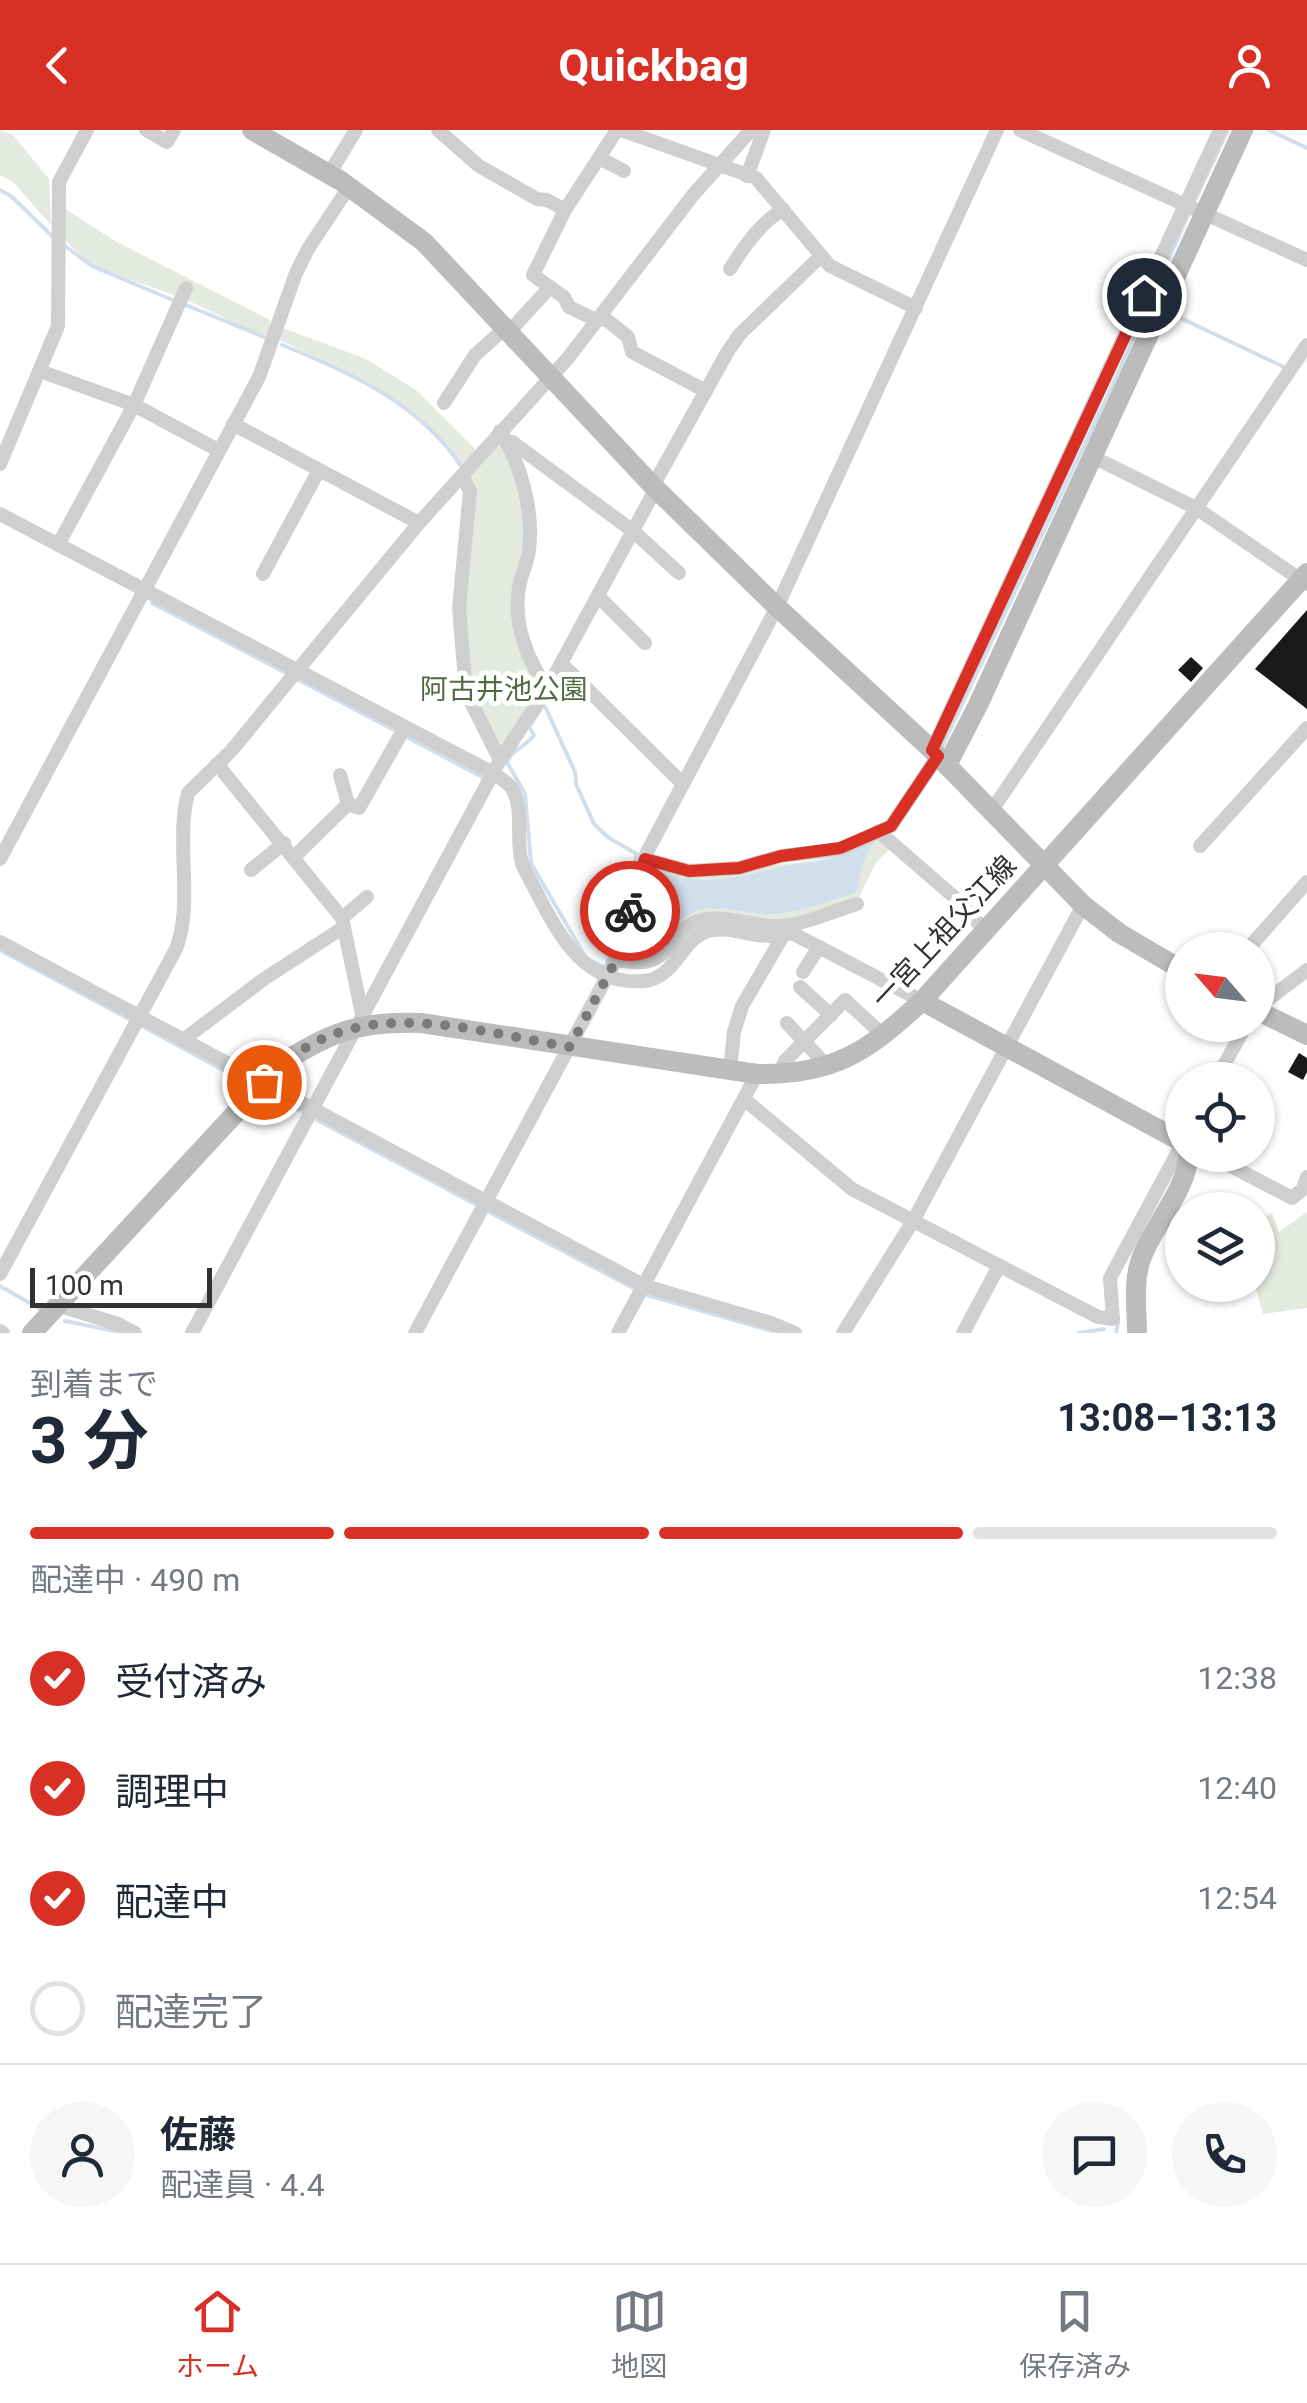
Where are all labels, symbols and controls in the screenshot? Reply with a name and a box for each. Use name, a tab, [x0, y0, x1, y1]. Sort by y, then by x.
icon: back	[30, 38, 85, 93]
icon: person	[1222, 38, 1277, 93]
text: Quickbag	[558, 39, 749, 92]
pin	[1102, 253, 1187, 338]
icon: home	[1117, 268, 1172, 323]
park label: 阿古井池公園	[420, 673, 588, 706]
street label: 一宮上祖父江線	[865, 849, 1023, 1015]
courier	[580, 861, 680, 961]
icon: bike	[603, 884, 658, 939]
north arrow	[1165, 932, 1275, 1042]
map controls	[1165, 932, 1275, 1302]
pin	[222, 1040, 307, 1125]
icon: bag	[237, 1055, 292, 1110]
button: locate	[1165, 1062, 1275, 1172]
button: layers	[1165, 1192, 1275, 1302]
scale bar	[30, 1263, 212, 1308]
text: 100 m	[45, 1269, 124, 1302]
text: 到着まで	[30, 1365, 158, 1403]
text: 13:08–13:13	[1057, 1396, 1277, 1440]
text: 3 分	[30, 1403, 148, 1479]
text: 配達中 · 490 m	[30, 1561, 240, 1599]
icon: check	[30, 1651, 85, 1706]
text: 12:38	[1197, 1659, 1277, 1697]
text: 受付済み	[115, 1660, 267, 1704]
icon: check	[30, 1761, 85, 1816]
text: 12:40	[1197, 1769, 1277, 1807]
text: 調理中	[115, 1770, 229, 1814]
icon: check	[30, 1871, 85, 1926]
text: 12:54	[1197, 1879, 1277, 1917]
text: 配達中	[115, 1880, 229, 1924]
text: 配達完了	[115, 1990, 267, 2034]
button: person	[30, 2102, 135, 2207]
button: chat	[1042, 2102, 1147, 2207]
button: phone	[1172, 2102, 1277, 2207]
text: 佐藤	[160, 2113, 236, 2157]
text: 配達員 · 4.4	[160, 2166, 325, 2204]
tab: ホーム	[176, 2284, 259, 2384]
tab: 地図	[611, 2284, 667, 2384]
tab: 保存済み	[1019, 2284, 1131, 2384]

